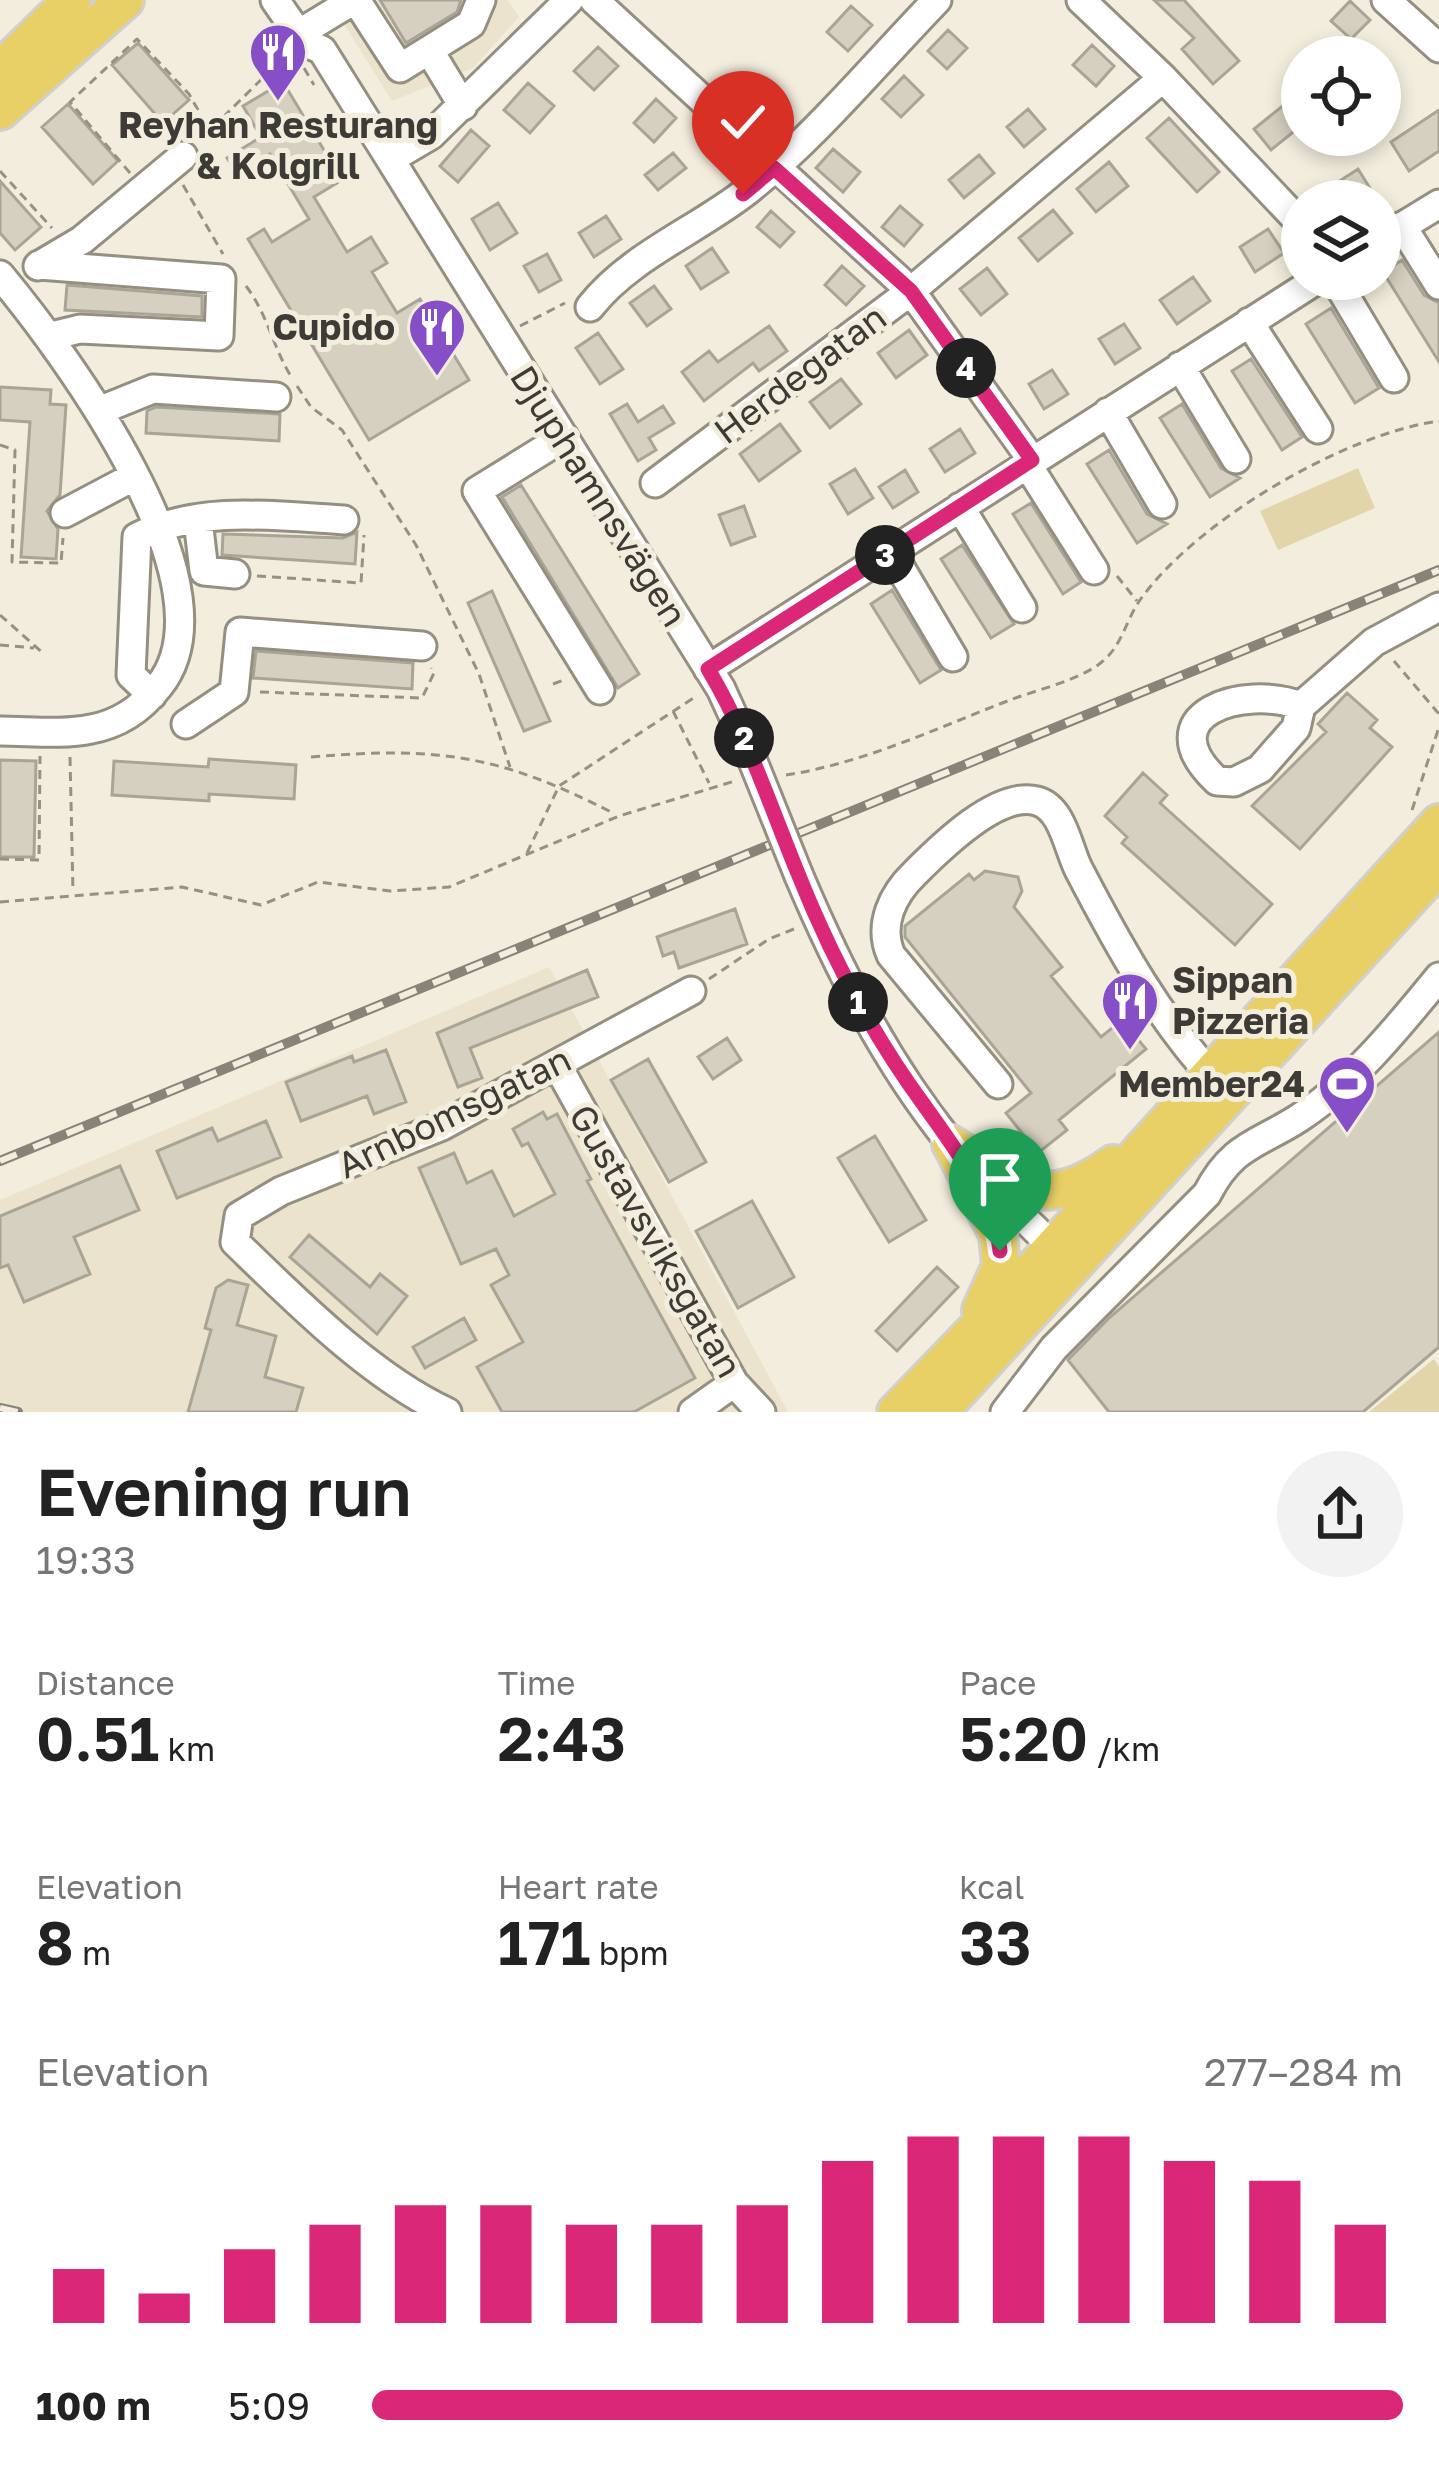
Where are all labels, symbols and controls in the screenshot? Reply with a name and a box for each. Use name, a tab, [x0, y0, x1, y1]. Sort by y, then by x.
restaurant icon: Reyhan Resturang & Kolgrill	[247, 21, 309, 103]
map controls	[1281, 36, 1401, 300]
button: locate	[1281, 36, 1401, 156]
pin	[692, 71, 794, 194]
icon: check	[710, 89, 776, 155]
place label: Reyhan Resturang & Kolgrill	[118, 103, 438, 187]
button: layers	[1281, 180, 1401, 300]
street label: Herdegatan	[705, 295, 894, 452]
restaurant icon: Cupido	[406, 296, 468, 378]
place label: Cupido	[272, 305, 395, 348]
pin: 4	[936, 338, 996, 398]
text: 4	[956, 348, 976, 387]
street label: Djuphamnsvägen	[502, 357, 697, 634]
pin: 3	[855, 525, 915, 585]
text: 3	[875, 535, 895, 574]
pin: 2	[714, 708, 774, 768]
text: 2	[734, 718, 754, 757]
place label: Sippan Pizzeria	[1172, 958, 1309, 1042]
restaurant icon: Sippan Pizzeria	[1099, 970, 1161, 1052]
pin: 1	[828, 972, 888, 1032]
text: 1	[850, 982, 867, 1021]
street label: Arnbomsgatan	[330, 1037, 577, 1187]
sports icon: Member24	[1316, 1053, 1378, 1135]
place label: Member24	[1118, 1062, 1305, 1105]
street label: Gustavsviksgatan	[561, 1097, 752, 1385]
pin	[949, 1128, 1051, 1251]
icon: arrive	[967, 1146, 1033, 1212]
text: Evening run	[36, 1451, 411, 1531]
button: share	[1277, 1451, 1403, 1577]
text: 19:33	[36, 1536, 136, 1583]
text: Distance	[36, 1663, 175, 1702]
text: Time	[498, 1663, 575, 1702]
text: Pace	[959, 1663, 1036, 1702]
text: 0.51	[36, 1702, 159, 1774]
text: 2:43	[498, 1702, 626, 1774]
text: 5:20	[959, 1702, 1088, 1774]
text: km	[159, 1729, 215, 1768]
text: /km	[1088, 1729, 1160, 1768]
text: Elevation	[36, 1867, 183, 1906]
text: Heart rate	[498, 1867, 659, 1906]
text: kcal	[959, 1867, 1025, 1906]
text: 8	[36, 1906, 74, 1978]
text: 171	[498, 1906, 591, 1978]
text: 33	[959, 1906, 1032, 1978]
text: m	[74, 1933, 111, 1972]
text: bpm	[591, 1933, 669, 1972]
text: Elevation	[36, 2048, 209, 2095]
text: 277–284 m	[1204, 2048, 1403, 2095]
text: 100 m	[36, 2382, 151, 2429]
text: 5:09	[228, 2382, 310, 2429]

